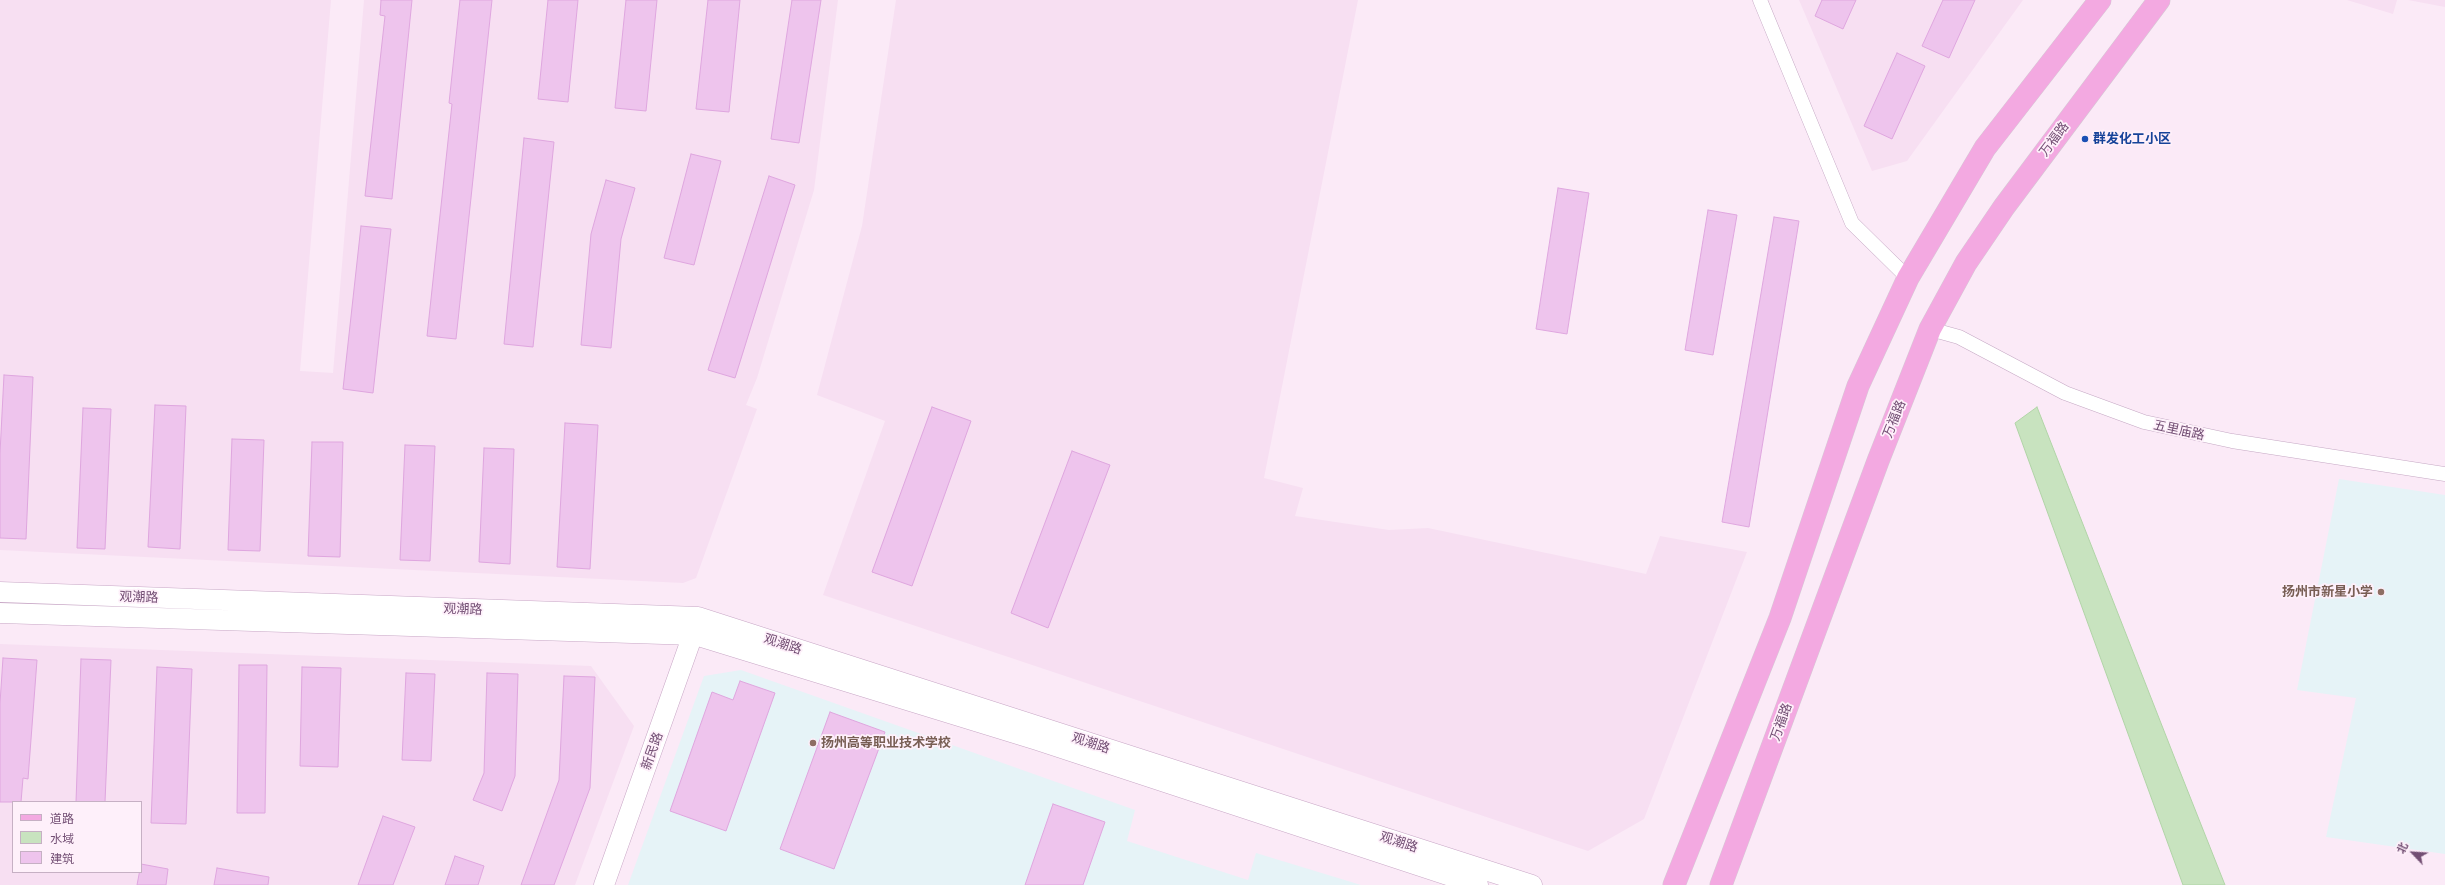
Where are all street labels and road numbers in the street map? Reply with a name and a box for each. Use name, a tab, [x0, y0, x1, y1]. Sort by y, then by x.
street label: 万福路	[2036, 119, 2072, 159]
street label: 万福路	[1879, 398, 1909, 440]
street label: 五里庙路	[2152, 417, 2206, 443]
street label: 观潮路	[119, 589, 159, 605]
street label: 观潮路	[443, 601, 483, 617]
street label: 观潮路	[762, 631, 804, 657]
street label: 万福路	[1767, 701, 1795, 743]
street label: 新民路	[638, 730, 666, 772]
street label: 观潮路	[1070, 730, 1112, 756]
street label: 观潮路	[1378, 829, 1420, 855]

